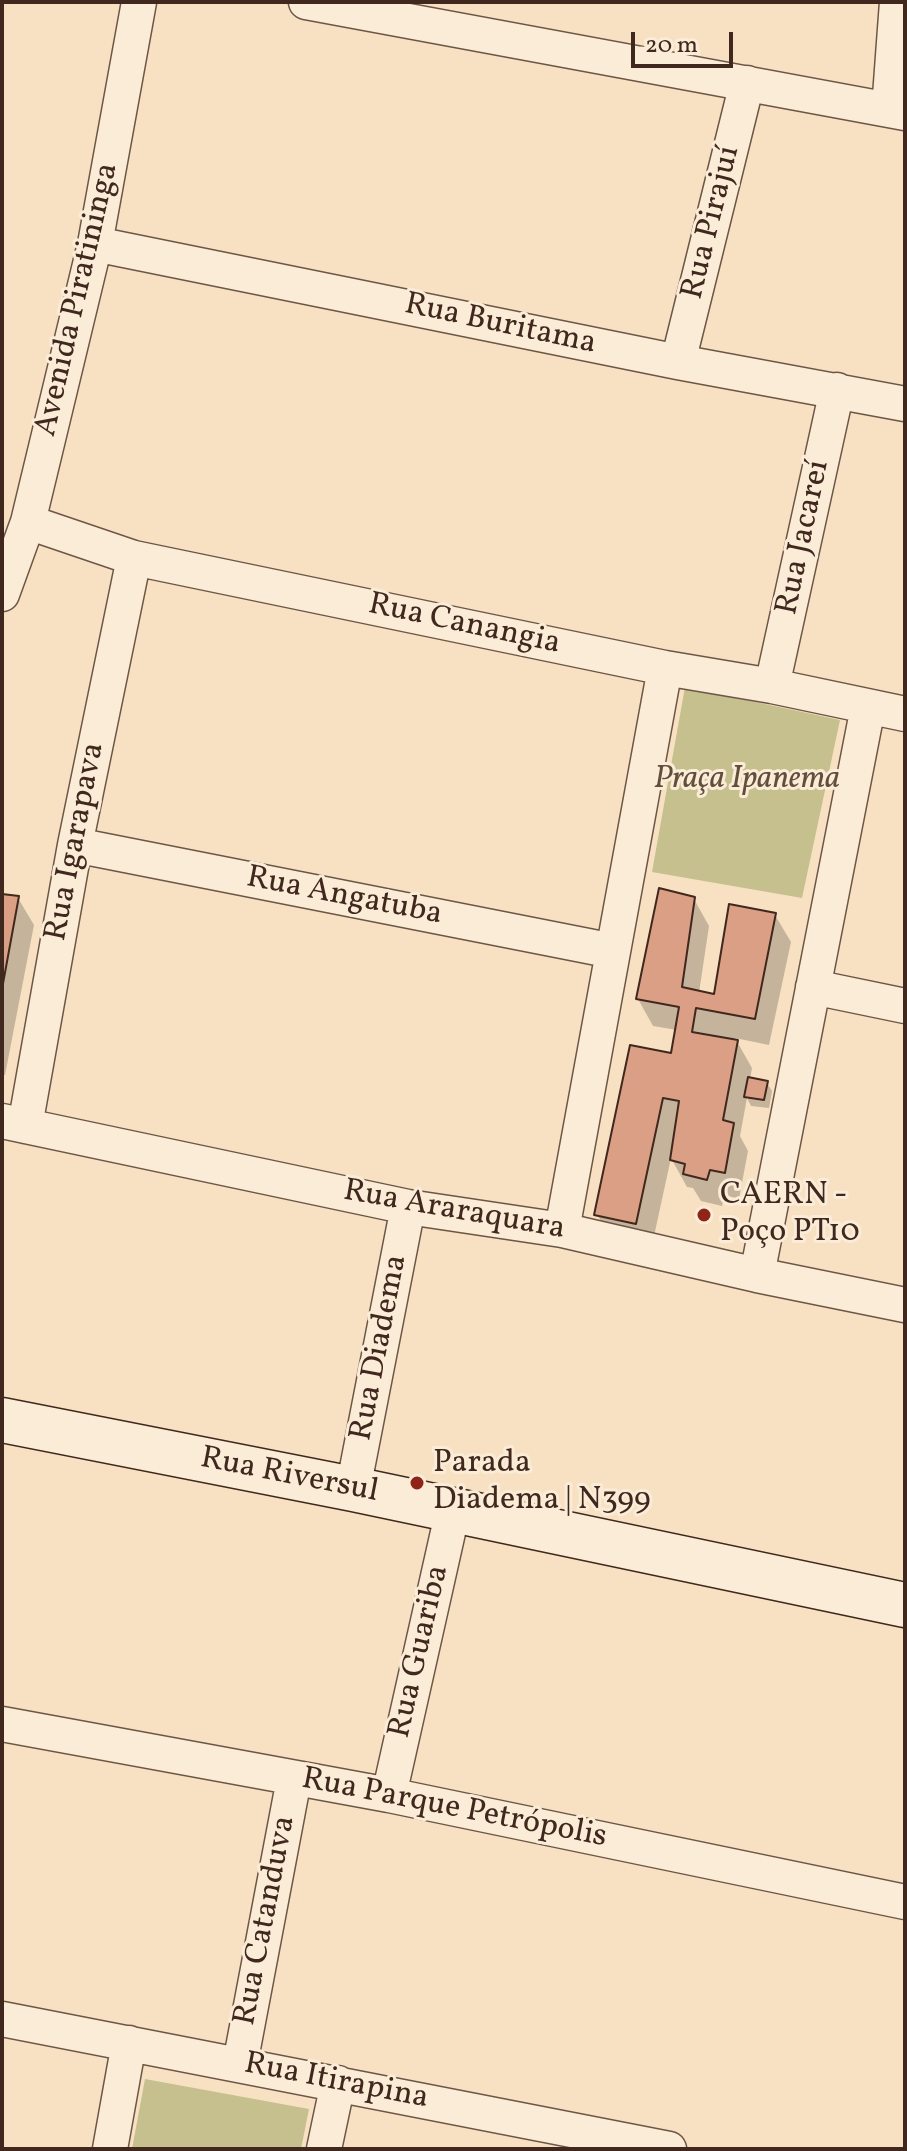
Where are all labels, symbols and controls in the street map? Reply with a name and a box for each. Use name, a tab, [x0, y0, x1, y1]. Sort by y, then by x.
scale bar	[635, 16, 737, 66]
text: 20 m	[645, 29, 698, 63]
street label: Rua Pirajuí	[675, 142, 751, 304]
street label: Avenida Piratininga	[29, 159, 129, 441]
street label: Rua Buritama	[401, 287, 599, 365]
street label: Rua Jacareí	[770, 457, 840, 619]
street label: Rua Canangia	[365, 587, 563, 665]
street label: Rua Igarapava	[39, 739, 115, 945]
park label: Praça Ipanema	[654, 762, 840, 800]
street label: Rua Angatuba	[243, 860, 445, 936]
street label: Rua Araraquara	[340, 1174, 568, 1250]
place label: CAERN - Poço PT10	[720, 1178, 860, 1253]
marker: CAERN - Poço PT10	[695, 1206, 713, 1224]
street label: Rua Diadema	[344, 1252, 418, 1444]
street label: Rua Riversul	[197, 1441, 381, 1513]
place label: Parada Diadema | N399	[433, 1446, 651, 1521]
marker: Parada Diadema | N399	[408, 1474, 426, 1492]
street label: Rua Guariba	[382, 1562, 460, 1742]
street label: Rua Parque Petrópolis	[298, 1762, 610, 1858]
street label: Rua Catanduva	[228, 1813, 306, 2029]
street label: Rua Itirapina	[241, 2046, 431, 2120]

